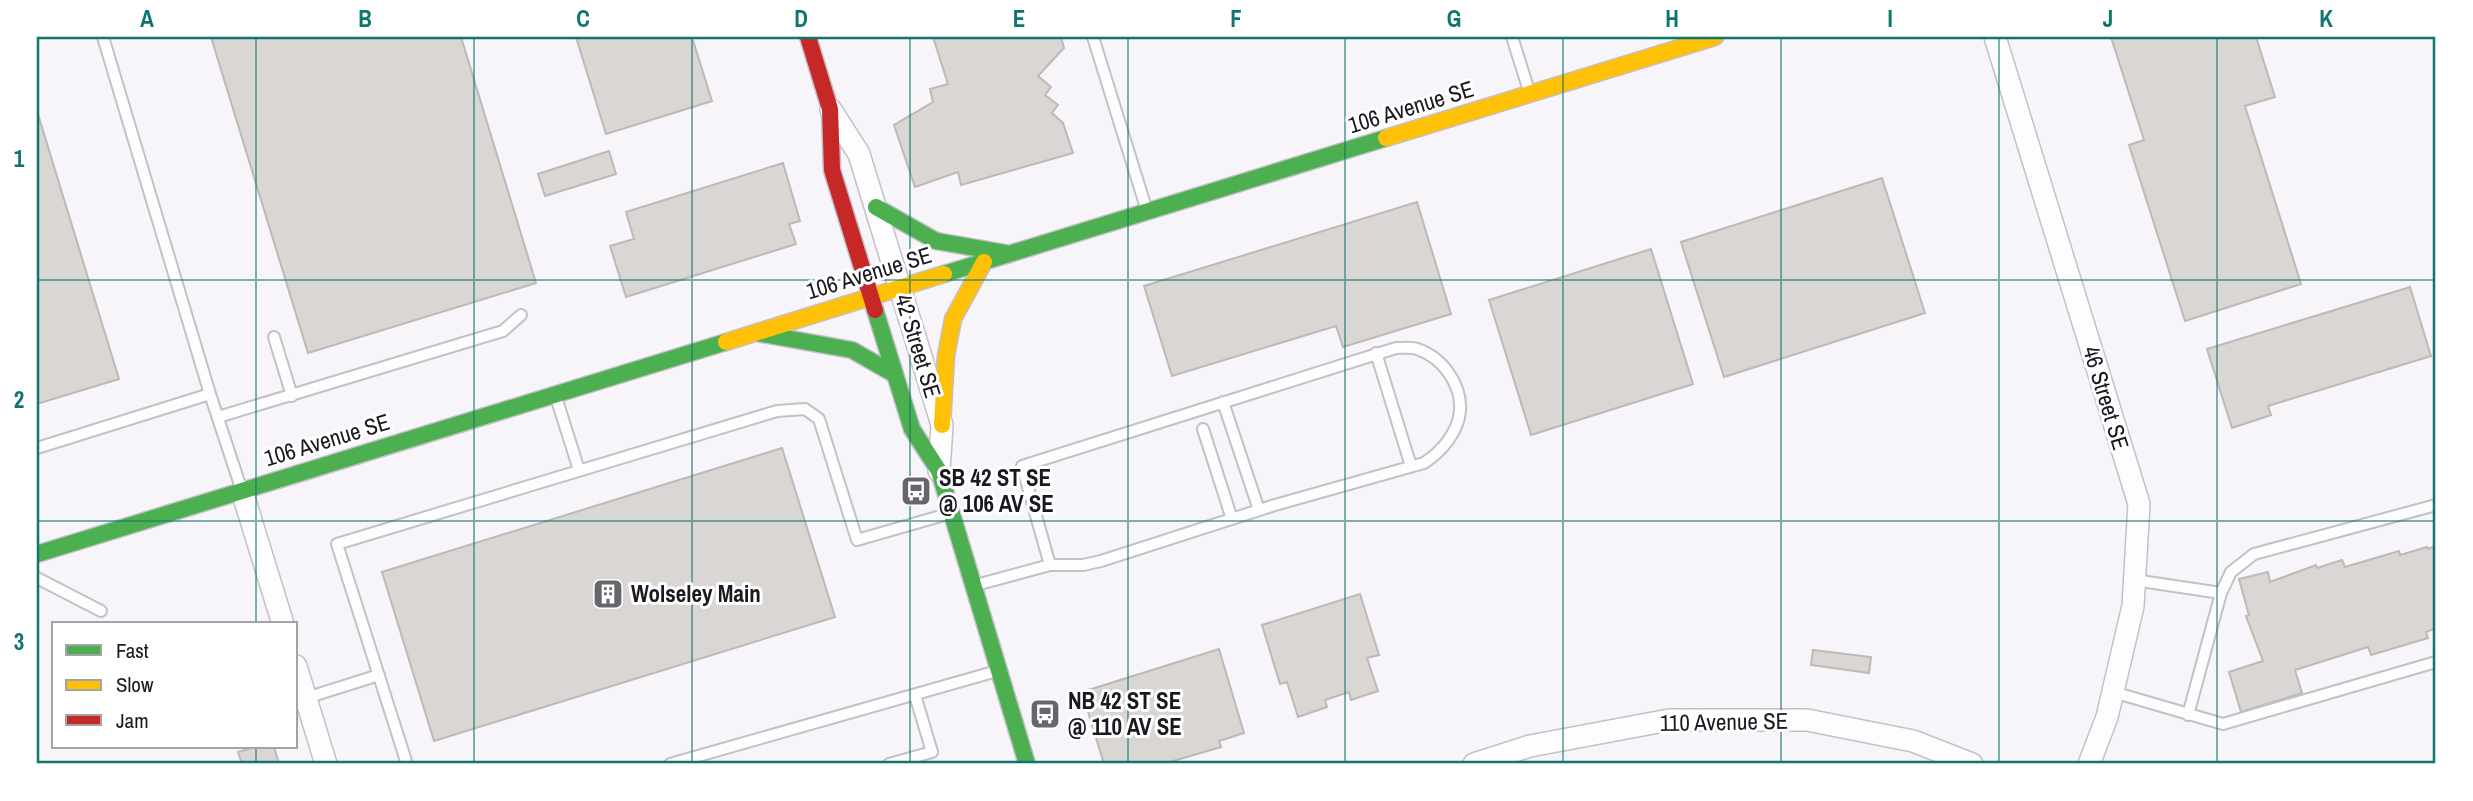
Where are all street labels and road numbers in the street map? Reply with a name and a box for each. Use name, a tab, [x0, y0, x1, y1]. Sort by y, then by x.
street label: 106 Avenue SE	[1344, 73, 1477, 140]
street label: 106 Avenue SE	[802, 239, 935, 306]
street label: 42 Street SE	[888, 290, 949, 402]
street label: 46 Street SE	[2076, 342, 2137, 454]
street label: 106 Avenue SE	[260, 406, 393, 473]
street label: 110 Avenue SE	[1660, 705, 1788, 738]

